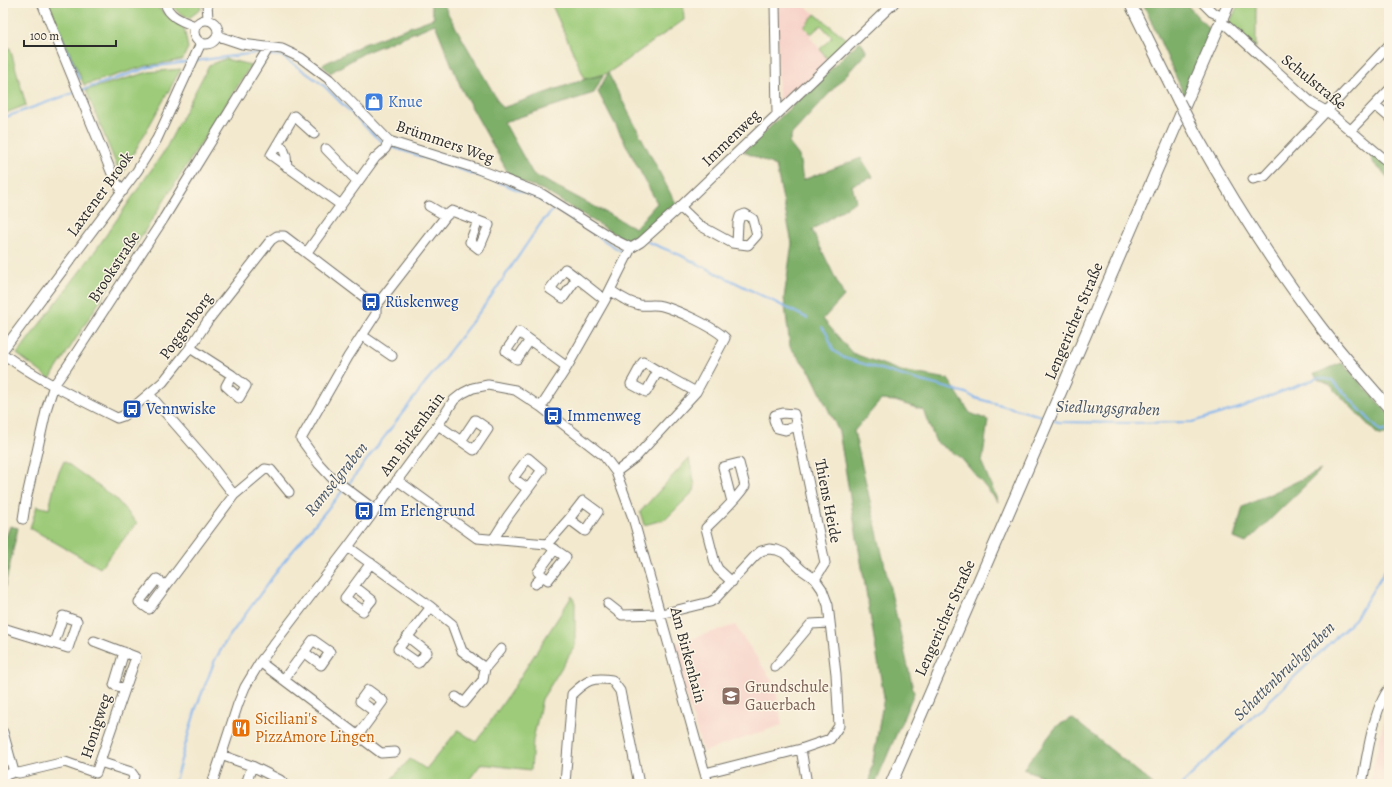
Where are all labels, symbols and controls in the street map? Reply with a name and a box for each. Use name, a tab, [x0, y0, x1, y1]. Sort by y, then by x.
scale bar	[24, 22, 116, 48]
text: 100 m	[30, 28, 59, 44]
street label: Schulstraße	[1277, 49, 1351, 115]
shop icon: Knue	[363, 91, 385, 113]
place label: Knue	[388, 91, 423, 113]
street label: Immenweg	[697, 104, 765, 172]
street label: Brümmers Weg	[393, 115, 497, 169]
street label: Laxtener Brook	[62, 147, 138, 241]
street label: Brookstraße	[83, 227, 145, 307]
street label: Lengericher Straße	[1039, 259, 1109, 383]
street label: Poggenborg	[154, 288, 218, 364]
bus stop icon: Rüskenweg	[360, 291, 382, 313]
place label: Rüskenweg	[385, 291, 459, 313]
street label: Am Birkenhain	[374, 388, 450, 481]
water label: Siedlungsgraben	[1055, 395, 1161, 421]
bus stop icon: Vennwiske	[121, 398, 143, 420]
place label: Vennwiske	[145, 398, 216, 420]
bus stop icon: Immenweg	[542, 405, 564, 427]
place label: Immenweg	[567, 405, 641, 427]
water label: Ramselgraben	[299, 437, 373, 521]
street label: Thiens Heide	[809, 457, 847, 545]
bus stop icon: Im Erlengrund	[353, 500, 375, 522]
place label: Im Erlengrund	[378, 500, 476, 522]
street label: Lengericher Straße	[909, 556, 981, 680]
street label: Am Birkenhain	[664, 604, 711, 706]
water label: Schattenbruchgraben	[1228, 616, 1340, 726]
place label: Grundschule Gauerbach	[745, 676, 829, 716]
school or university icon: Grundschule Gauerbach	[720, 685, 742, 707]
street label: Honigweg	[75, 691, 117, 761]
place label: Siciliani's PizzAmore Lingen	[255, 708, 375, 748]
restaurant icon: Siciliani's PizzAmore Lingen	[230, 717, 252, 739]

